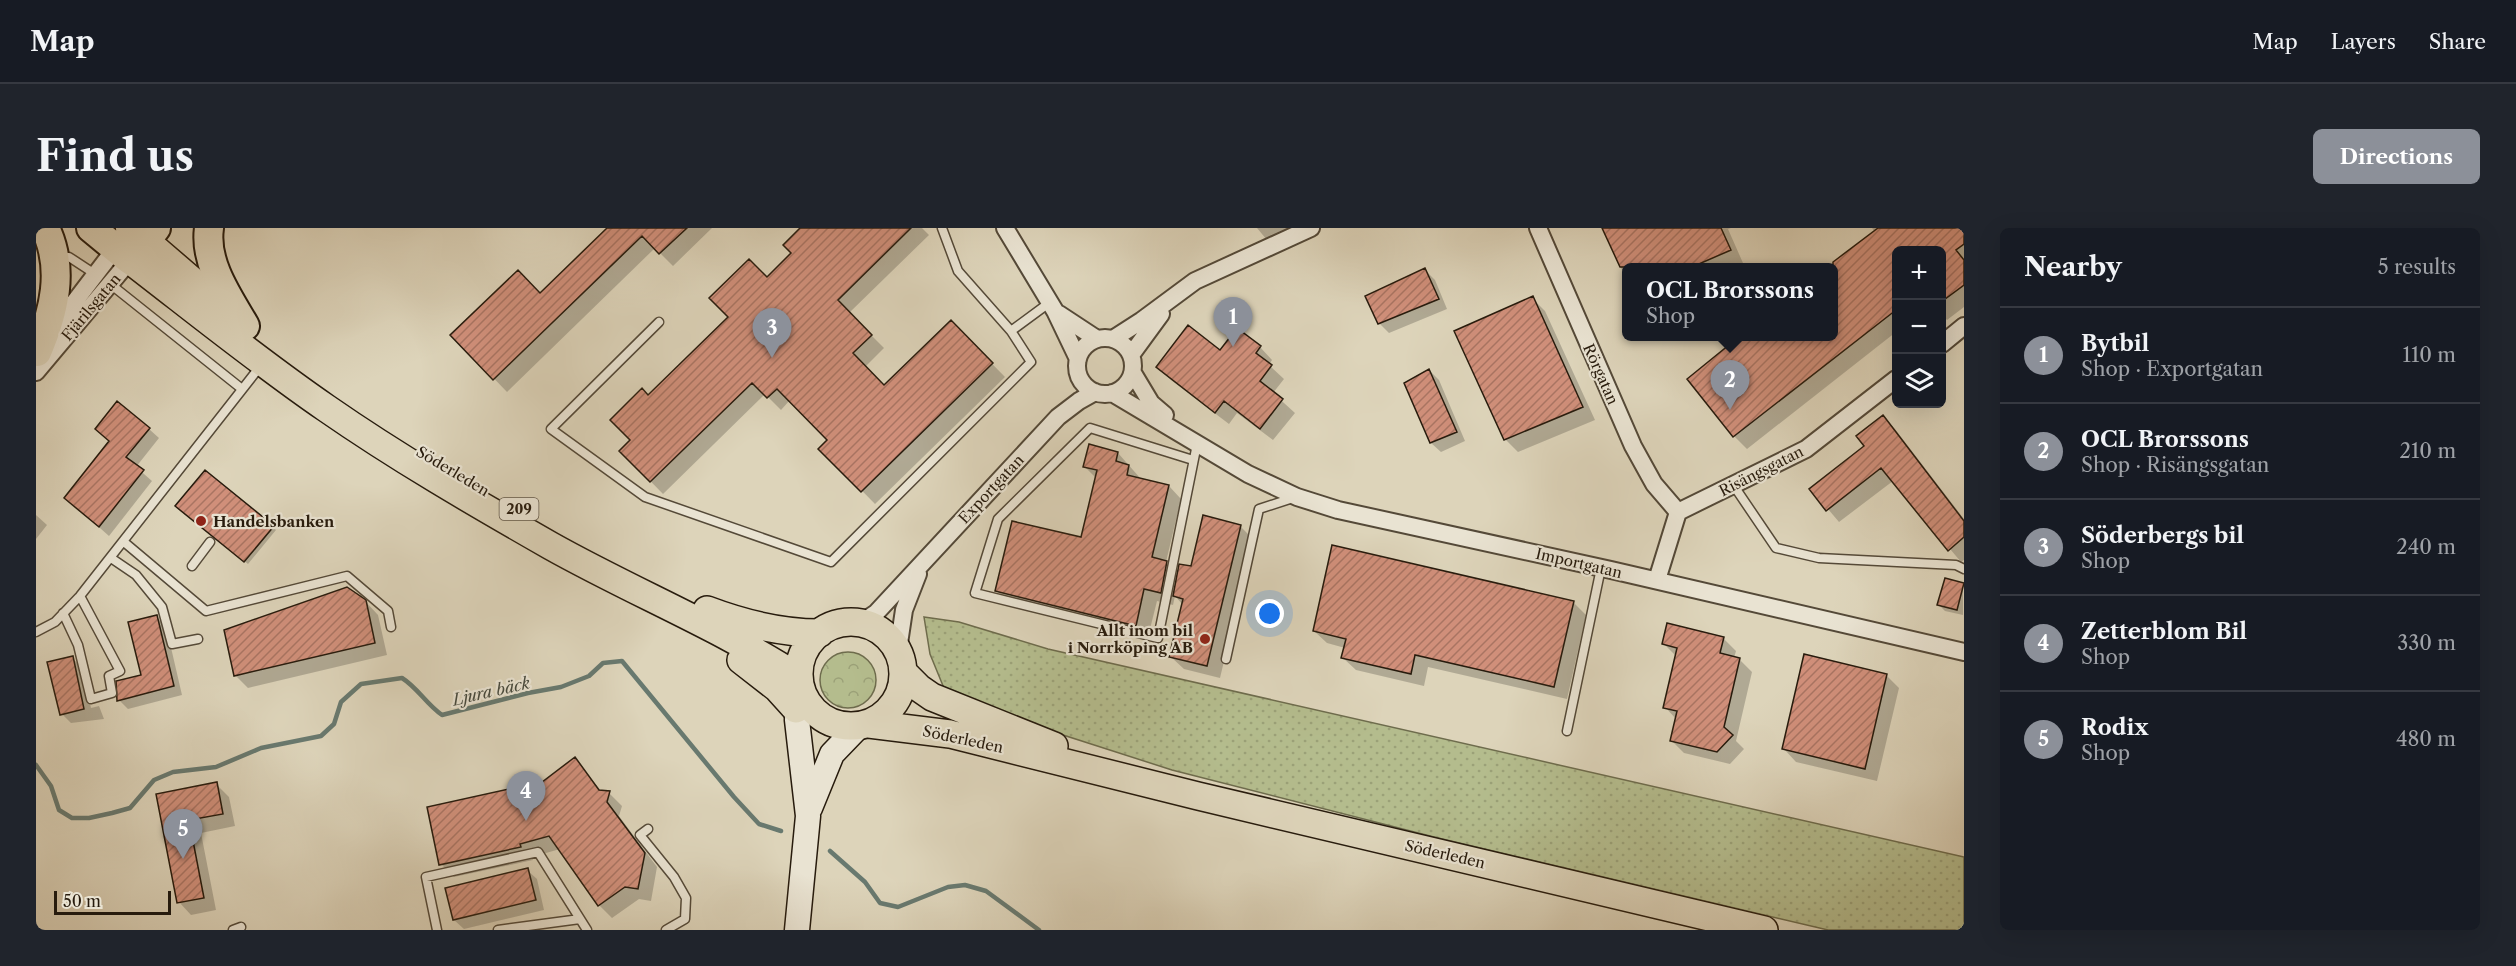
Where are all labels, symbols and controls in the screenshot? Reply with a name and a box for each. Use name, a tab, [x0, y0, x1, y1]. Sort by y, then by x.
text: Map	[30, 24, 94, 58]
text: Map	[2253, 29, 2298, 54]
text: Layers	[2331, 29, 2396, 54]
text: Share	[2429, 29, 2486, 54]
button: Directions	[2313, 129, 2480, 184]
text: Find us	[36, 130, 194, 182]
map controls	[1892, 246, 1946, 408]
button: +	[1892, 246, 1946, 300]
text: Nearby	[2024, 251, 2122, 283]
text: 5 results	[2378, 255, 2456, 279]
popup	[1622, 263, 1838, 341]
street label: Fjärilsgatan	[57, 269, 125, 345]
text: OCL Brorssons	[1646, 277, 1814, 304]
pin: 1	[1214, 298, 1252, 347]
button: −	[1892, 300, 1946, 354]
text: Shop	[1646, 304, 1695, 328]
pin: 3	[752, 308, 792, 358]
text: Bytbil	[2081, 330, 2149, 357]
street label: Rörgatan	[1579, 341, 1623, 408]
text: 1	[2039, 343, 2048, 367]
text: 110 m	[2403, 343, 2456, 367]
button: layers	[1892, 354, 1946, 408]
text: Shop · Exportgatan	[2081, 357, 2263, 381]
pin: 2	[1710, 360, 1750, 410]
text: OCL Brorssons	[2081, 426, 2249, 453]
text: 2	[2038, 439, 2049, 463]
text: 210 m	[2399, 439, 2456, 463]
street label: Risängsgatan	[1716, 441, 1807, 500]
street label: Söderleden	[413, 442, 493, 501]
street label: Exportgatan	[954, 450, 1028, 527]
text: Shop · Risängsgatan	[2081, 453, 2269, 477]
road number: 209	[500, 498, 538, 520]
place label: Handelsbanken	[213, 512, 335, 531]
marker: Handelsbanken	[194, 514, 208, 528]
text: Söderbergs bil	[2081, 522, 2244, 549]
text: 3	[2038, 535, 2049, 559]
text: 240 m	[2396, 535, 2456, 559]
street label: Importgatan	[1534, 544, 1625, 582]
text: Shop	[2081, 549, 2130, 573]
your location	[1255, 599, 1284, 628]
text: Zetterblom Bil	[2081, 618, 2247, 645]
place label: Allt inom bil i Norrköping AB	[1068, 621, 1193, 657]
text: 4	[2038, 631, 2049, 655]
text: 330 m	[2397, 631, 2456, 655]
marker: Allt inom bil i Norrköping AB	[1198, 632, 1212, 646]
text: Shop	[2081, 645, 2130, 669]
water label: Ljura bäck	[448, 672, 532, 710]
text: Rodix	[2081, 714, 2149, 741]
street label: Söderleden	[921, 721, 1006, 757]
text: 5	[2038, 727, 2049, 751]
text: 480 m	[2396, 727, 2456, 751]
text: Shop	[2081, 741, 2130, 765]
pin: 4	[506, 772, 546, 821]
pin: 5	[164, 810, 202, 859]
street label: Söderleden	[1403, 836, 1488, 873]
scale bar	[54, 888, 171, 916]
text: 50 m	[63, 891, 101, 911]

